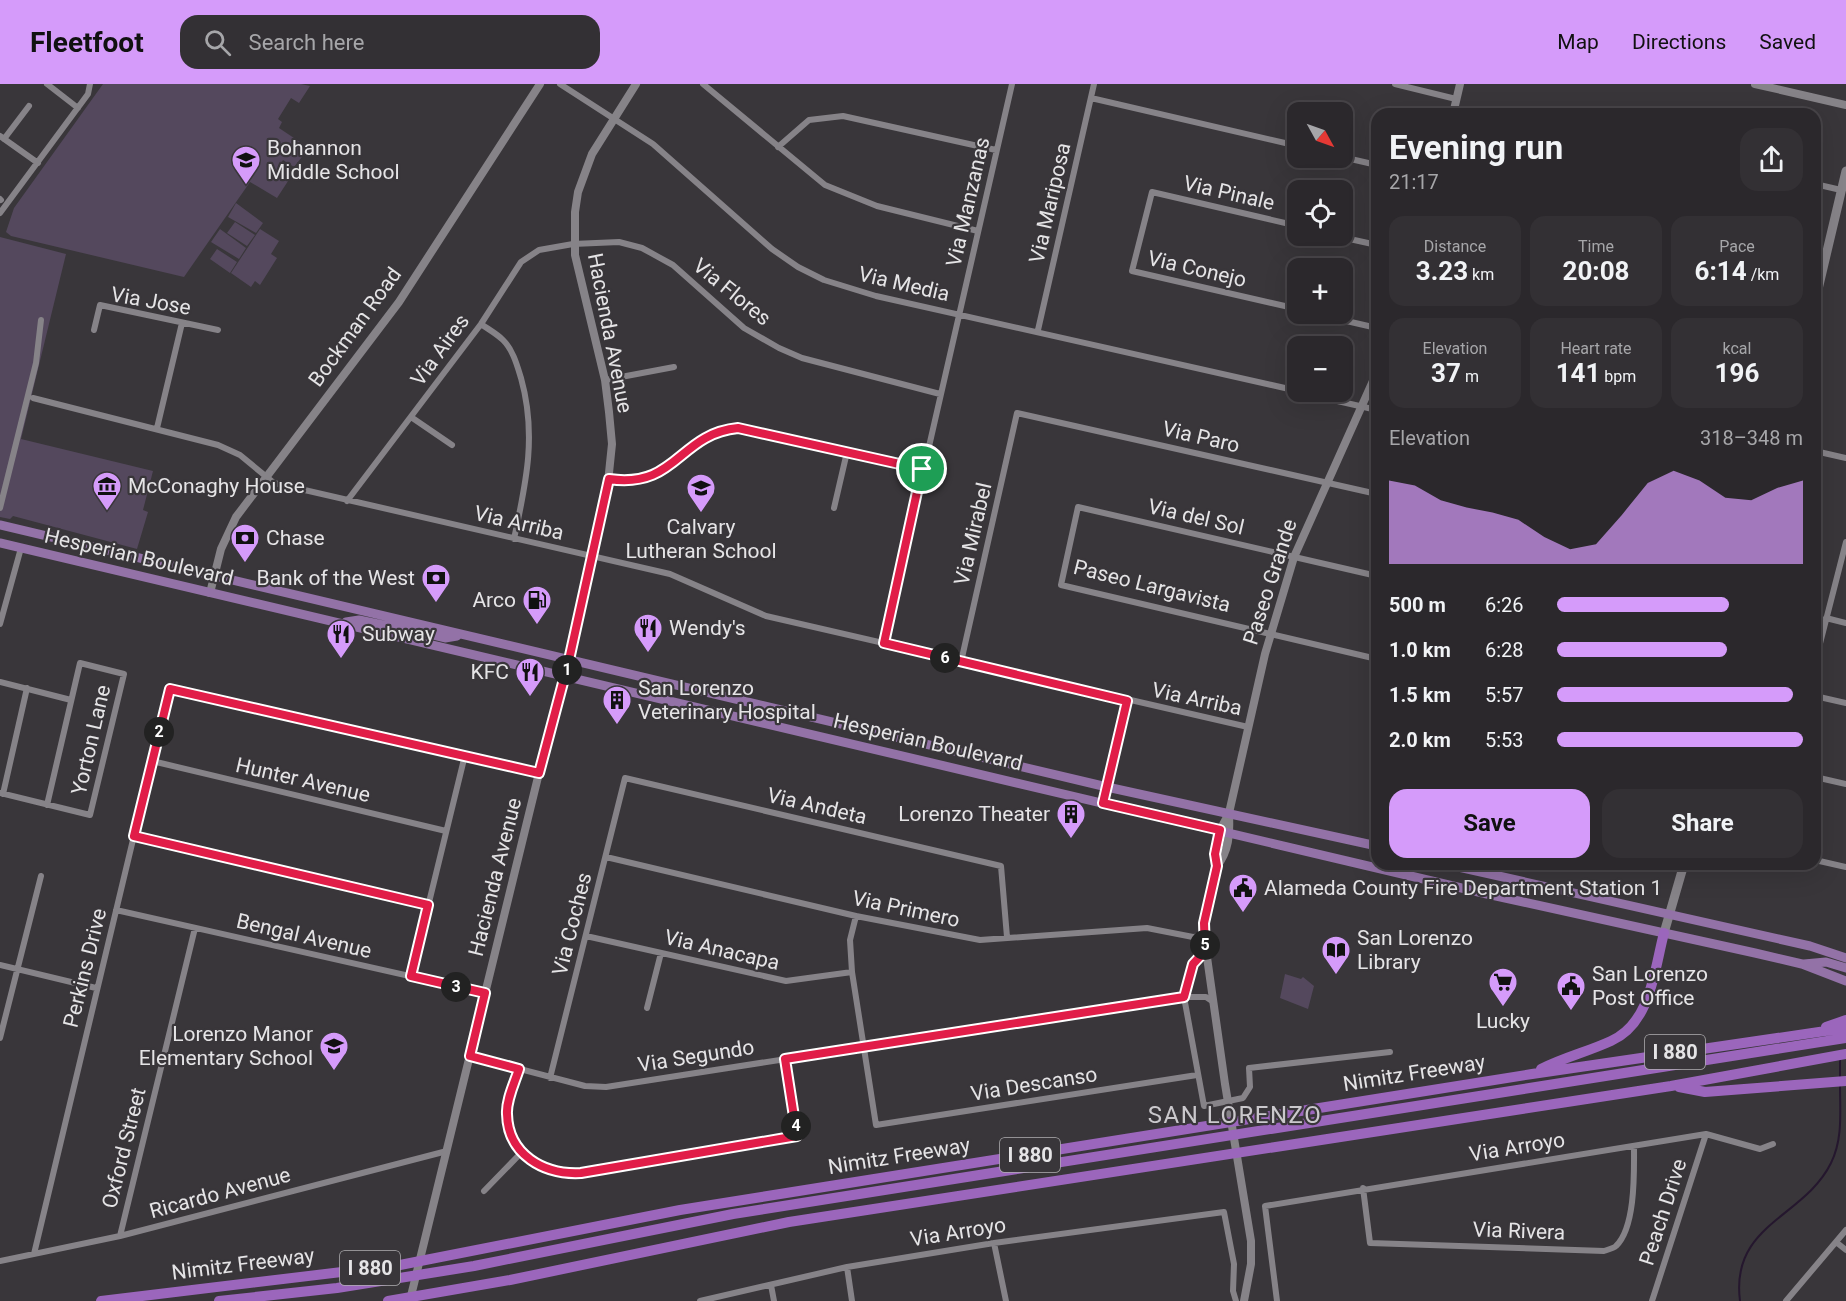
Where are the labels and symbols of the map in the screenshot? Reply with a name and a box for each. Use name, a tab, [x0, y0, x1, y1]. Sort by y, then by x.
north arrow	[1287, 102, 1353, 168]
street label: Via Manzanas	[941, 135, 995, 269]
place label: Bohannon Middle School	[267, 136, 400, 184]
street label: Via Mariposa	[1024, 140, 1076, 266]
school or university icon: Bohannon Middle School	[230, 144, 262, 186]
street label: Via Pinale	[1181, 171, 1277, 215]
street label: Via Conejo	[1145, 246, 1249, 292]
street label: Hacienda Avenue	[583, 251, 637, 415]
street label: Via Flores	[688, 254, 776, 330]
street label: Via Media	[856, 262, 952, 306]
street label: Bockman Road	[304, 263, 406, 391]
street label: Via Jose	[109, 282, 193, 320]
street label: Via Aires	[406, 309, 474, 391]
street label: Via Paro	[1160, 416, 1242, 458]
pin	[896, 443, 947, 494]
museum icon: McConaghy House	[91, 470, 123, 512]
school or university icon: Calvary Lutheran School	[685, 472, 717, 514]
place label: McConaghy House	[128, 474, 305, 498]
street label: Via Mirabel	[950, 480, 996, 588]
street label: Via del Sol	[1146, 494, 1246, 540]
street label: Via Arriba	[472, 501, 566, 545]
place label: Calvary Lutheran School	[625, 515, 777, 563]
street label: Paseo Grande	[1238, 516, 1302, 648]
bank icon: Chase	[229, 522, 261, 564]
street label: Hesperian Boulevard	[42, 524, 236, 590]
place label: Chase	[266, 526, 325, 550]
street label: Paseo Largavista	[1071, 555, 1233, 617]
bank icon: Bank of the West	[420, 562, 452, 604]
place label: Bank of the West	[257, 566, 415, 590]
fuel station icon: Arco	[521, 584, 553, 626]
place label: Arco	[472, 588, 516, 612]
restaurant icon: Wendy's	[632, 612, 664, 654]
place label: Wendy's	[669, 616, 746, 640]
restaurant icon: Subway	[325, 618, 357, 660]
place label: Subway	[362, 622, 435, 646]
pin: 6	[930, 643, 960, 673]
pin: 1	[552, 655, 582, 685]
restaurant icon: KFC	[514, 656, 546, 698]
place label: KFC	[471, 660, 509, 684]
place label: San Lorenzo Veterinary Hospital	[638, 676, 816, 724]
street label: Via Arriba	[1150, 678, 1244, 720]
street label: Yorton Lane	[67, 683, 115, 797]
building icon: San Lorenzo Veterinary Hospital	[601, 684, 633, 726]
street label: Hesperian Boulevard	[831, 709, 1025, 775]
pin: 2	[144, 717, 174, 747]
street label: Hunter Avenue	[233, 753, 373, 807]
street label: Via Andeta	[765, 783, 869, 829]
street label: Hacienda Avenue	[464, 795, 526, 959]
building icon: Lorenzo Theater	[1055, 798, 1087, 840]
place label: Lorenzo Theater	[898, 802, 1050, 826]
street label: Via Coches	[548, 870, 596, 978]
public building icon: Alameda County Fire Department Station 1	[1227, 872, 1259, 914]
place label: Alameda County Fire Department Station 1	[1264, 876, 1662, 900]
street label: Via Primero	[850, 886, 962, 932]
street label: Perkins Drive	[59, 906, 111, 1030]
street label: Bengal Avenue	[234, 909, 374, 963]
street label: Via Anacapa	[662, 925, 782, 975]
place label: San Lorenzo Library	[1357, 926, 1473, 974]
pin: 5	[1190, 930, 1220, 960]
library icon: San Lorenzo Library	[1320, 934, 1352, 976]
place label: San Lorenzo Post Office	[1592, 962, 1708, 1010]
supermarket icon: Lucky	[1487, 966, 1519, 1008]
public building icon: San Lorenzo Post Office	[1555, 970, 1587, 1012]
pin: 3	[441, 972, 471, 1002]
place label: Lucky	[1476, 1009, 1530, 1033]
place label: Lorenzo Manor Elementary School	[139, 1022, 313, 1070]
school or university icon: Lorenzo Manor Elementary School	[318, 1030, 350, 1072]
street label: Via Segundo	[636, 1035, 756, 1077]
road number: I 880	[1645, 1035, 1705, 1069]
street label: Nimitz Freeway	[1341, 1050, 1487, 1096]
street label: Via Descanso	[969, 1062, 1099, 1106]
street label: Oxford Street	[97, 1085, 151, 1211]
district label: SAN LORENZO	[1148, 1101, 1322, 1129]
pin: 4	[781, 1111, 811, 1141]
street label: Via Arroyo	[1468, 1128, 1567, 1166]
street label: Nimitz Freeway	[826, 1133, 972, 1179]
road number: I 880	[1000, 1138, 1060, 1172]
street label: Peach Drive	[1634, 1156, 1692, 1268]
street label: Ricardo Avenue	[147, 1163, 293, 1223]
street label: Via Arroyo	[909, 1213, 1008, 1251]
street label: Via Rivera	[1472, 1217, 1566, 1245]
street label: Nimitz Freeway	[170, 1243, 316, 1285]
road number: I 880	[340, 1251, 400, 1285]

